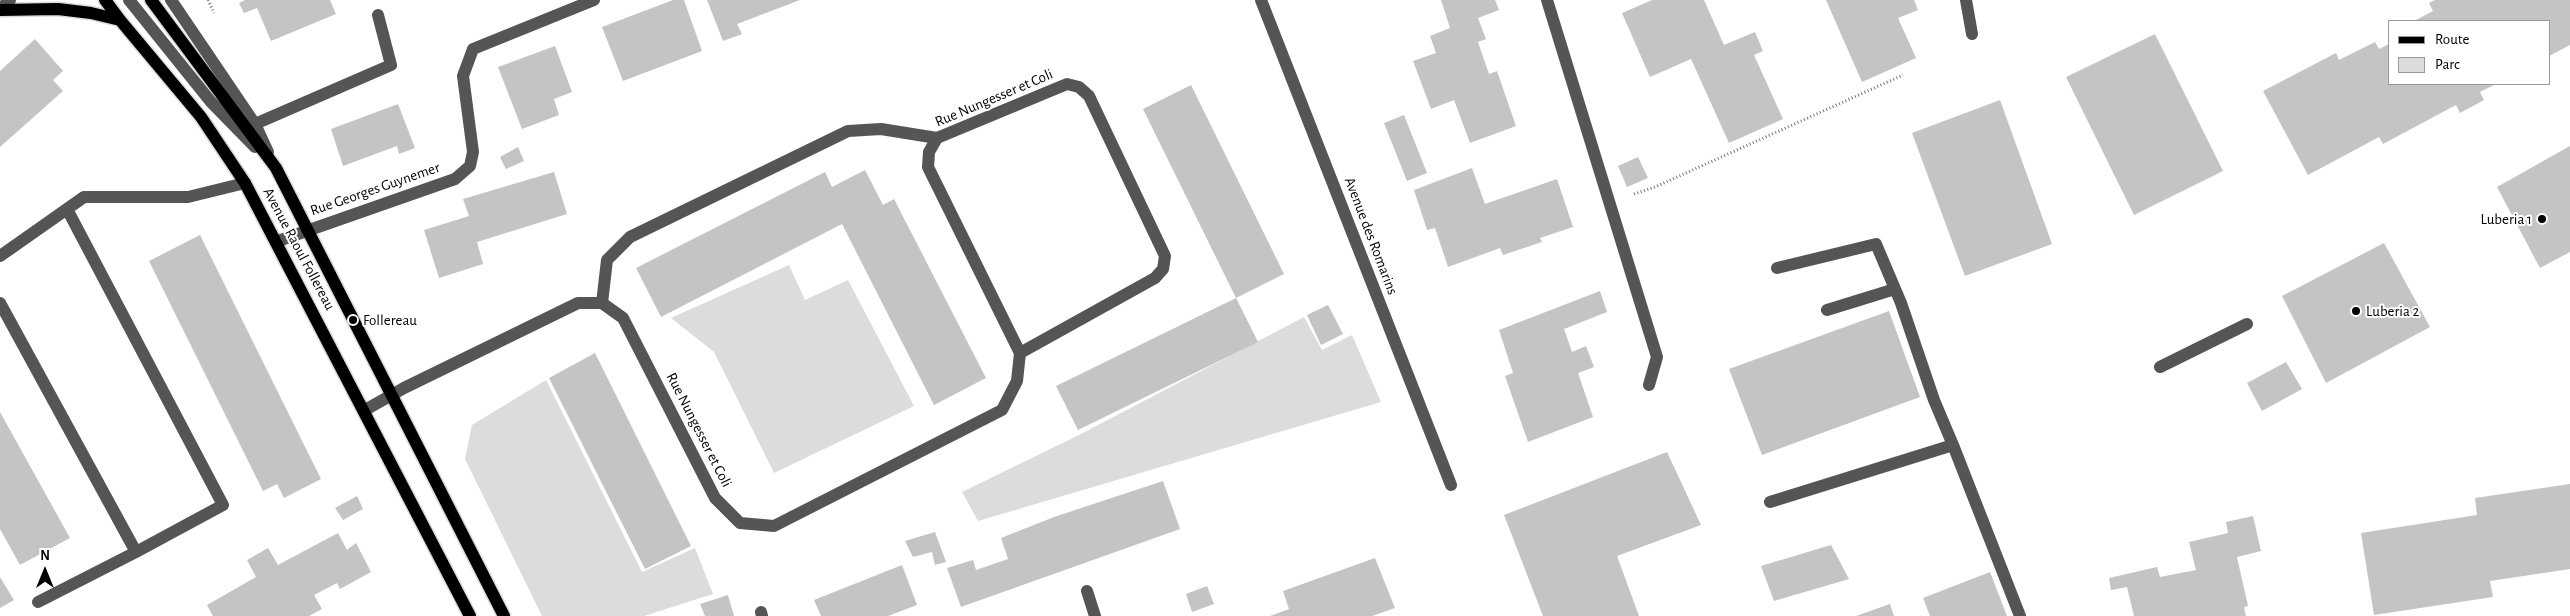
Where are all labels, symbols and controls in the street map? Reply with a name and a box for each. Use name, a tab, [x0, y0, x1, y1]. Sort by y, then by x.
legend	[2388, 20, 2550, 85]
text: Route	[2435, 32, 2469, 47]
text: Parc	[2435, 57, 2460, 72]
street label: Rue Nungesser et Coli	[932, 65, 1056, 131]
street label: Rue Georges Guynemer	[308, 158, 442, 220]
street label: Avenue des Romarins	[1340, 175, 1402, 297]
street label: Avenue Raoul Follereau	[259, 185, 339, 313]
place label: Luberia 1	[2480, 210, 2532, 228]
marker: Luberia 1	[2536, 213, 2548, 225]
place label: Luberia 2	[2366, 302, 2419, 320]
marker: Luberia 2	[2350, 305, 2362, 317]
place label: Follereau	[363, 311, 417, 329]
marker: Follereau	[347, 314, 359, 326]
street label: Rue Nungesser et Coli	[662, 370, 736, 490]
north arrow	[20, 546, 70, 596]
text: N	[40, 549, 50, 563]

